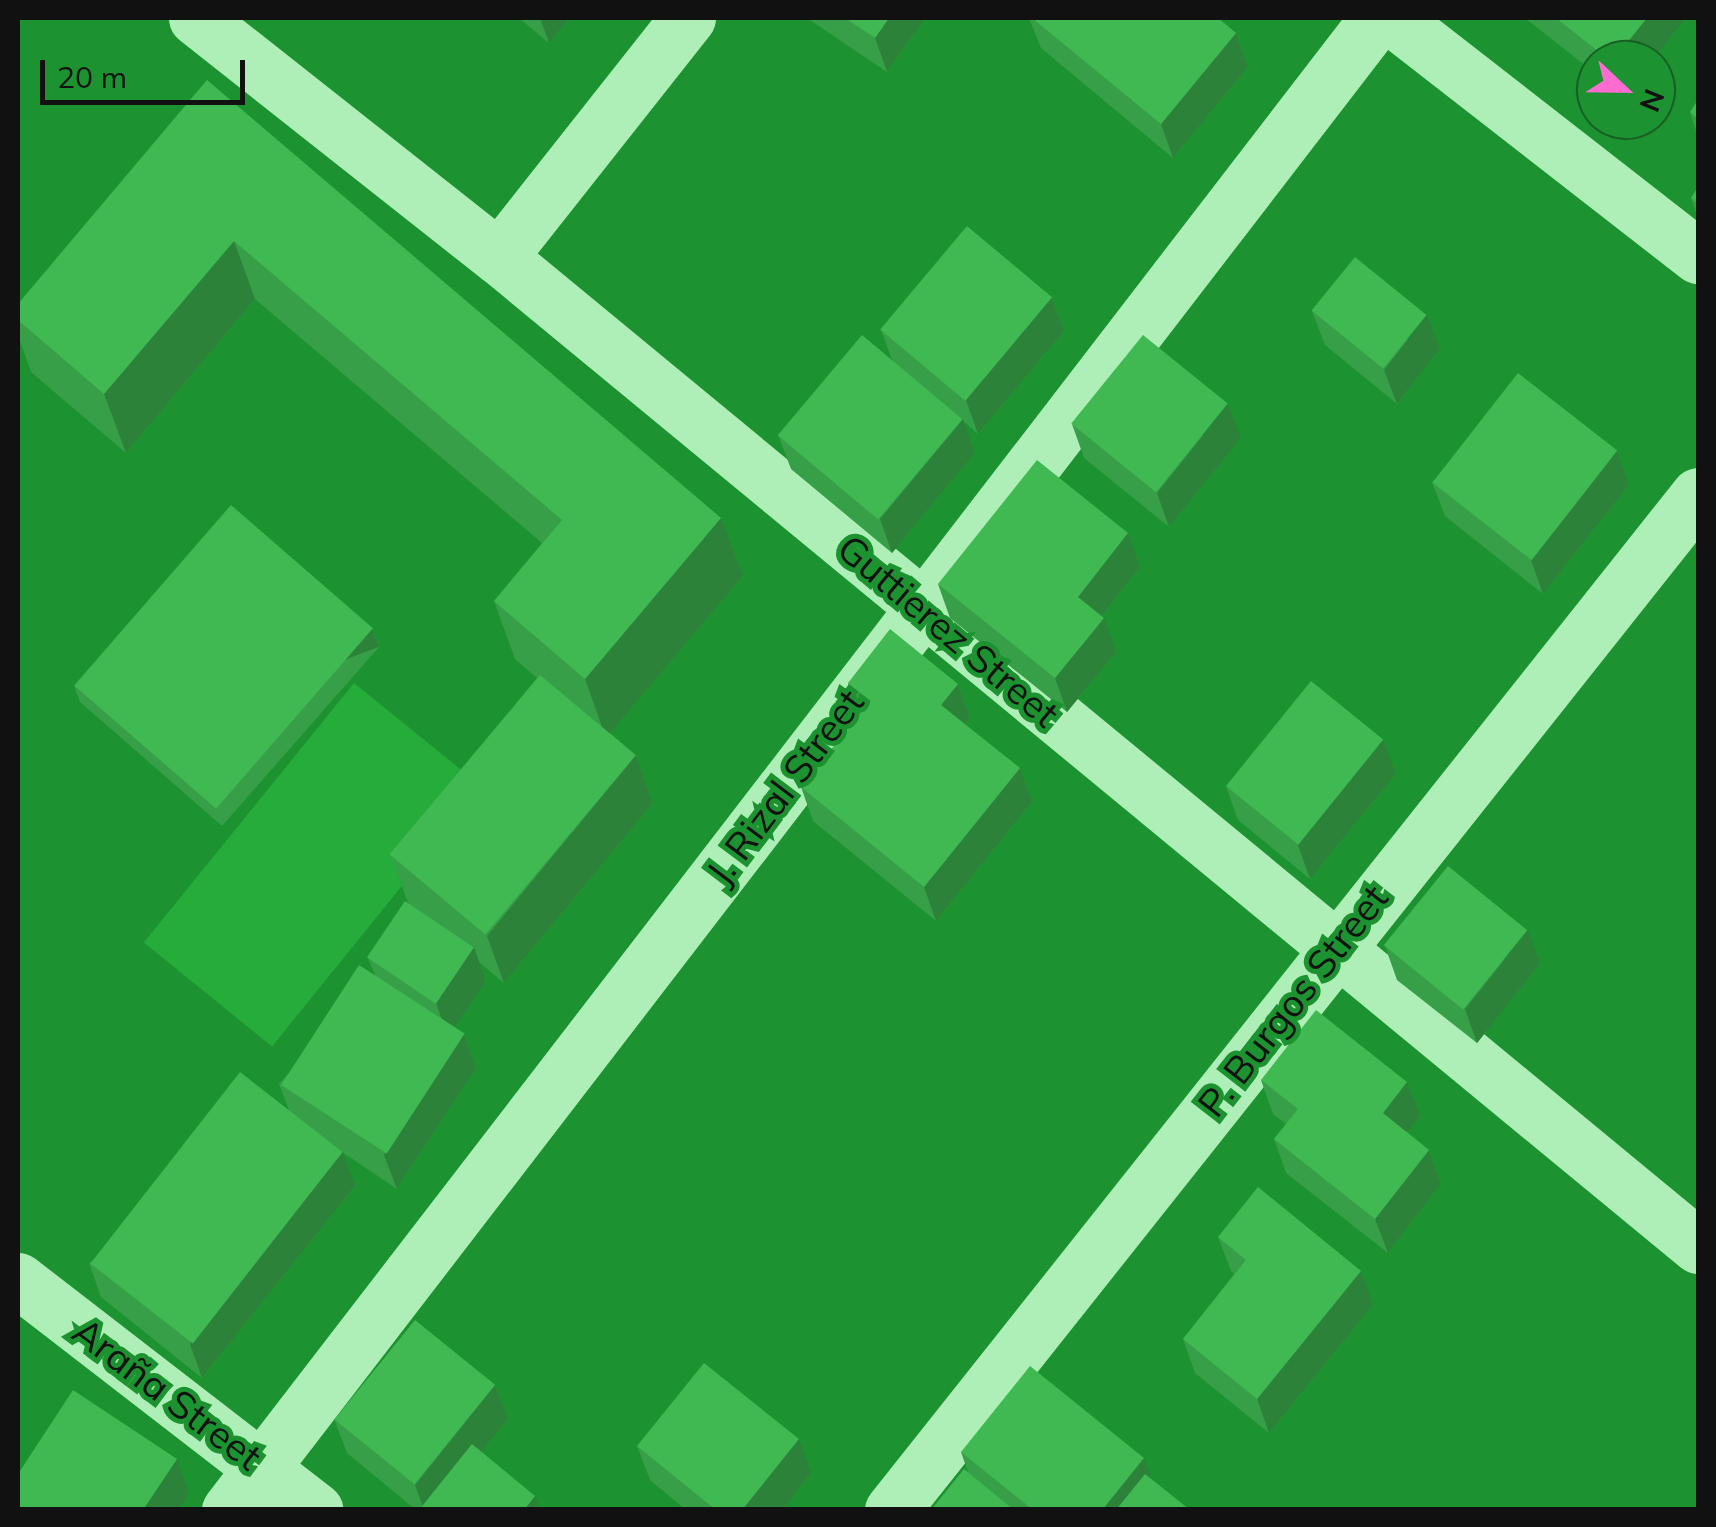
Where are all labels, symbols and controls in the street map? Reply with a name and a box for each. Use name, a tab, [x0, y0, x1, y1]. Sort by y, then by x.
scale bar	[45, 40, 250, 102]
north arrow	[1576, 40, 1676, 140]
text: 20 m	[57, 58, 127, 96]
text: N	[1632, 84, 1673, 117]
street label: Guttierez Street	[828, 525, 1068, 737]
street label: J. Rizal Street	[697, 681, 873, 893]
street label: P. Burgos Street	[1188, 876, 1398, 1126]
street label: Araña Street	[64, 1308, 270, 1480]

